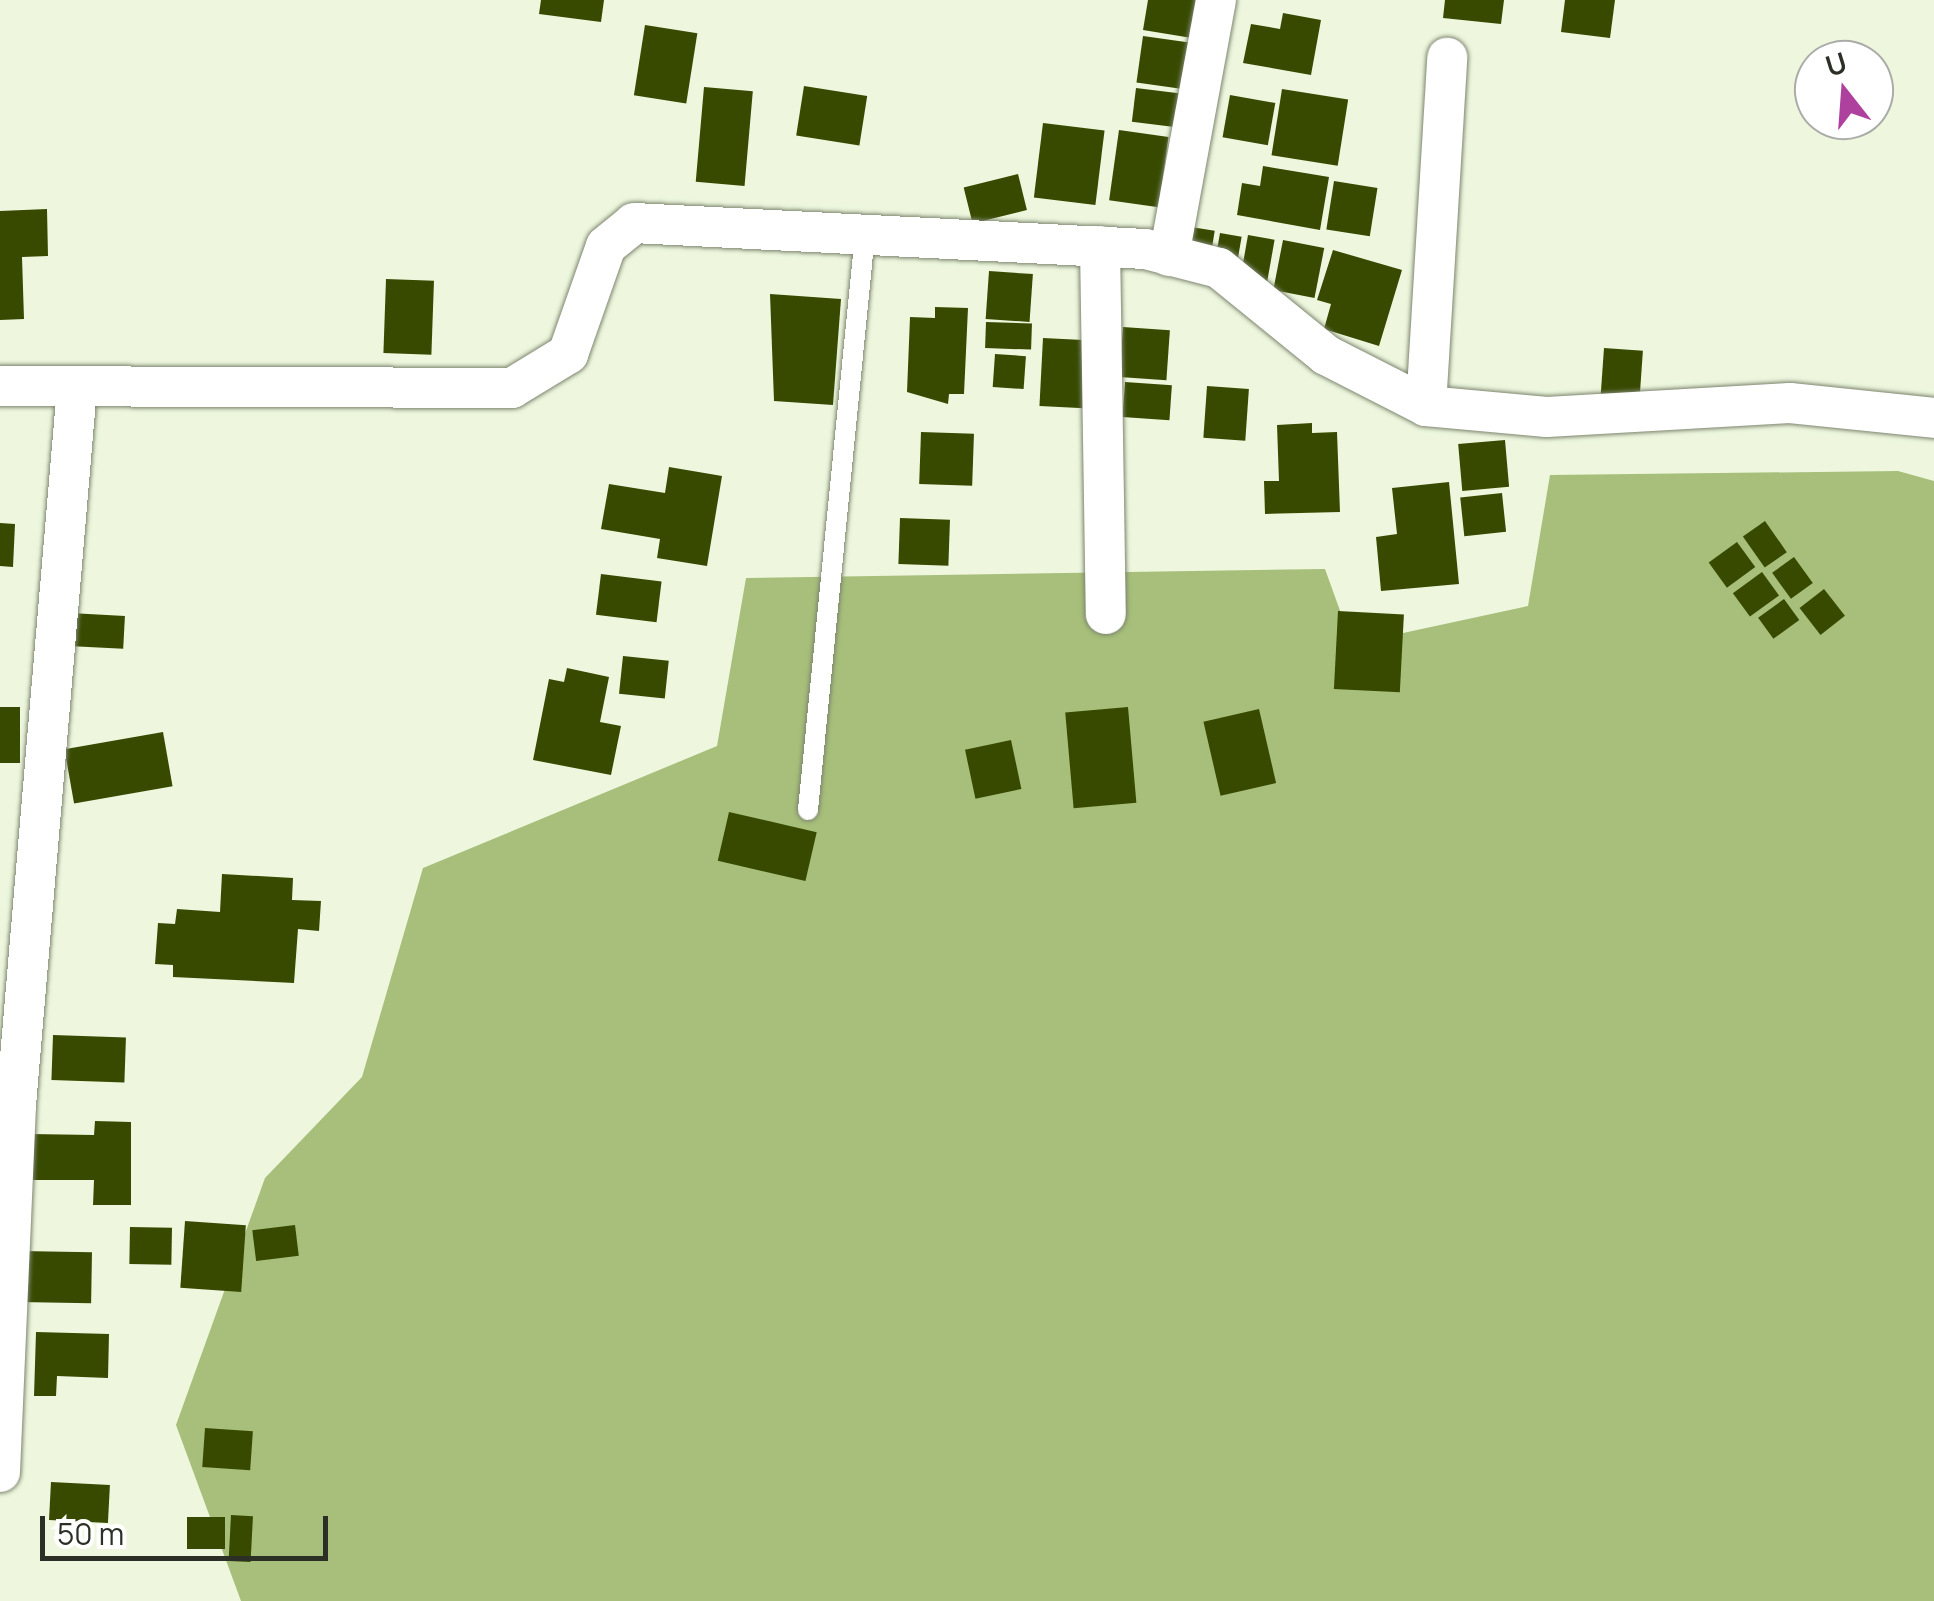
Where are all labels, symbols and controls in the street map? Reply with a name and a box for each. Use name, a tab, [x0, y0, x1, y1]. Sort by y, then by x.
north arrow	[1794, 40, 1894, 140]
text: U	[1821, 42, 1851, 84]
scale bar	[45, 1496, 332, 1558]
text: 50 m	[57, 1513, 124, 1554]

